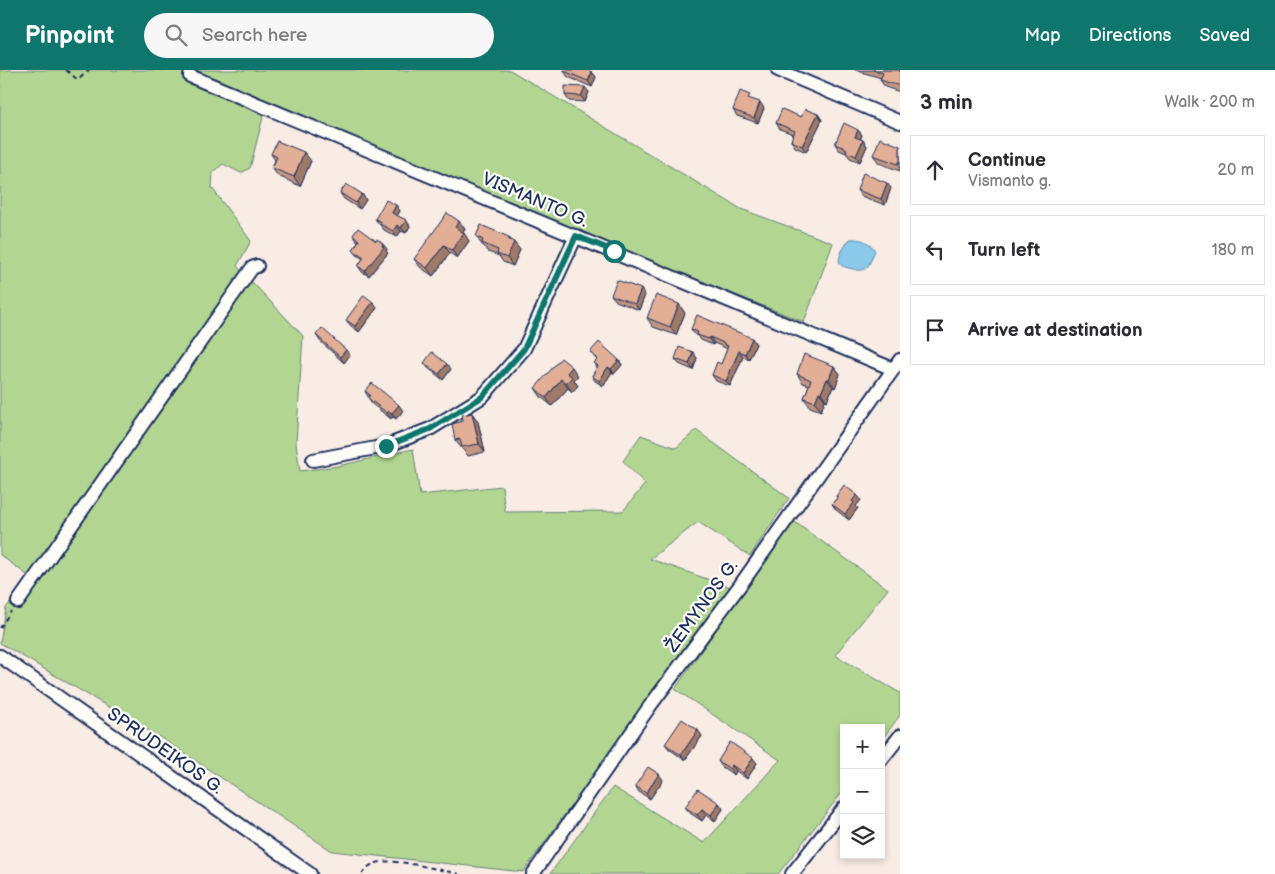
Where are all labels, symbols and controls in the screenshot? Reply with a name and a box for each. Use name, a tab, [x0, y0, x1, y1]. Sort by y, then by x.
search box	[144, 13, 494, 58]
text: Pinpoint	[25, 21, 114, 50]
icon: search	[162, 21, 190, 49]
text: Search here	[202, 24, 307, 47]
text: Map	[1025, 25, 1061, 46]
text: Directions	[1089, 25, 1171, 46]
text: Saved	[1199, 25, 1250, 46]
text: 3 min	[920, 90, 973, 115]
text: Walk · 200 m	[1165, 93, 1255, 112]
text: Continue	[968, 149, 1046, 172]
icon: ahead	[921, 156, 949, 184]
text: 20 m	[1218, 161, 1254, 180]
street label: VISMANTO G.	[479, 168, 591, 232]
text: Vismanto g.	[968, 172, 1051, 191]
icon: left	[921, 236, 949, 264]
text: Turn left	[968, 239, 1040, 262]
route start	[603, 240, 626, 263]
text: 180 m	[1212, 241, 1254, 260]
icon: arrive	[921, 316, 949, 344]
text: Arrive at destination	[968, 319, 1143, 342]
route end	[375, 435, 398, 458]
street label: ŽEMYNOS G.	[659, 555, 742, 657]
street label: SPRUDEIKOS G.	[103, 703, 227, 799]
map controls	[840, 724, 885, 859]
button: +	[840, 724, 885, 769]
button: −	[840, 769, 885, 814]
button: layers	[840, 814, 885, 859]

